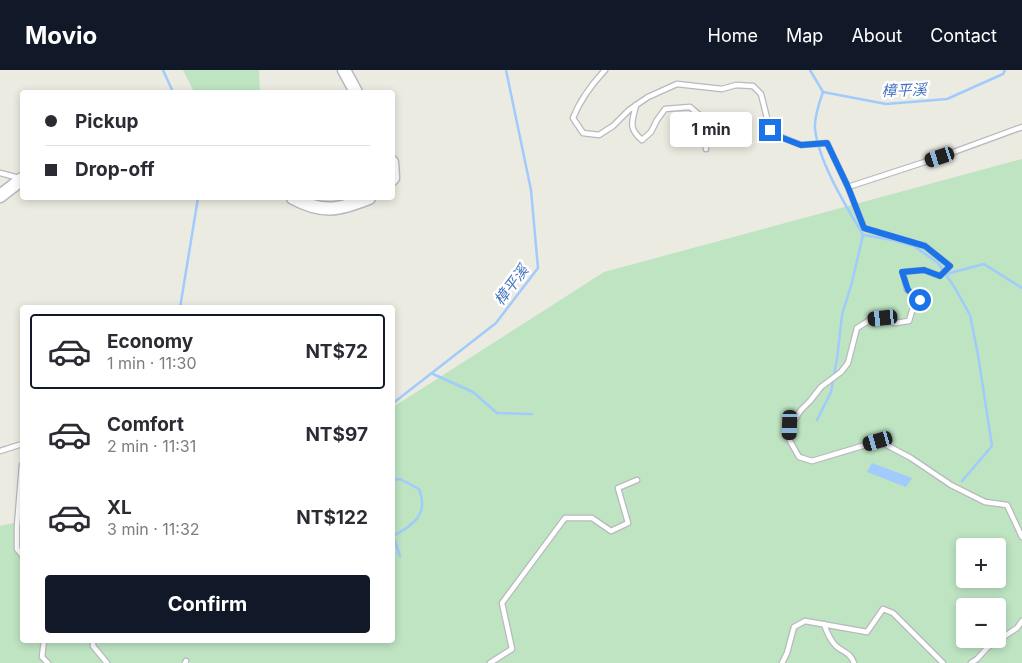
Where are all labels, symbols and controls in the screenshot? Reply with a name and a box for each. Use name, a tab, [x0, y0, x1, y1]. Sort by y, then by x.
text: Movio	[25, 21, 97, 50]
text: Home	[708, 25, 758, 46]
text: Map	[786, 25, 823, 46]
text: About	[851, 25, 902, 46]
text: Contact	[930, 25, 997, 46]
water label: 樟平溪	[881, 80, 929, 100]
text: Pickup	[75, 110, 138, 133]
callout: 1 min	[670, 112, 752, 148]
text: 1 min	[691, 119, 731, 139]
route end	[759, 119, 781, 141]
car	[923, 145, 956, 169]
text: Drop-off	[75, 158, 155, 181]
water label: 樟平溪	[490, 260, 533, 309]
route start	[909, 289, 931, 311]
car	[867, 309, 898, 327]
icon: car	[47, 329, 92, 374]
text: Economy	[107, 330, 193, 353]
text: NT$72	[305, 340, 368, 363]
text: 1 min · 11:30	[107, 353, 197, 373]
car	[781, 410, 798, 440]
icon: car	[47, 412, 92, 457]
text: Comfort	[107, 413, 184, 436]
text: NT$97	[305, 423, 368, 446]
car	[861, 430, 894, 452]
text: 2 min · 11:31	[107, 436, 196, 456]
icon: car	[47, 495, 92, 540]
text: XL	[107, 496, 132, 519]
text: NT$122	[296, 506, 368, 529]
text: 3 min · 11:32	[107, 519, 200, 539]
map controls	[956, 538, 1006, 648]
button: +	[956, 538, 1006, 588]
button: Confirm	[45, 575, 370, 633]
button: −	[956, 598, 1006, 648]

